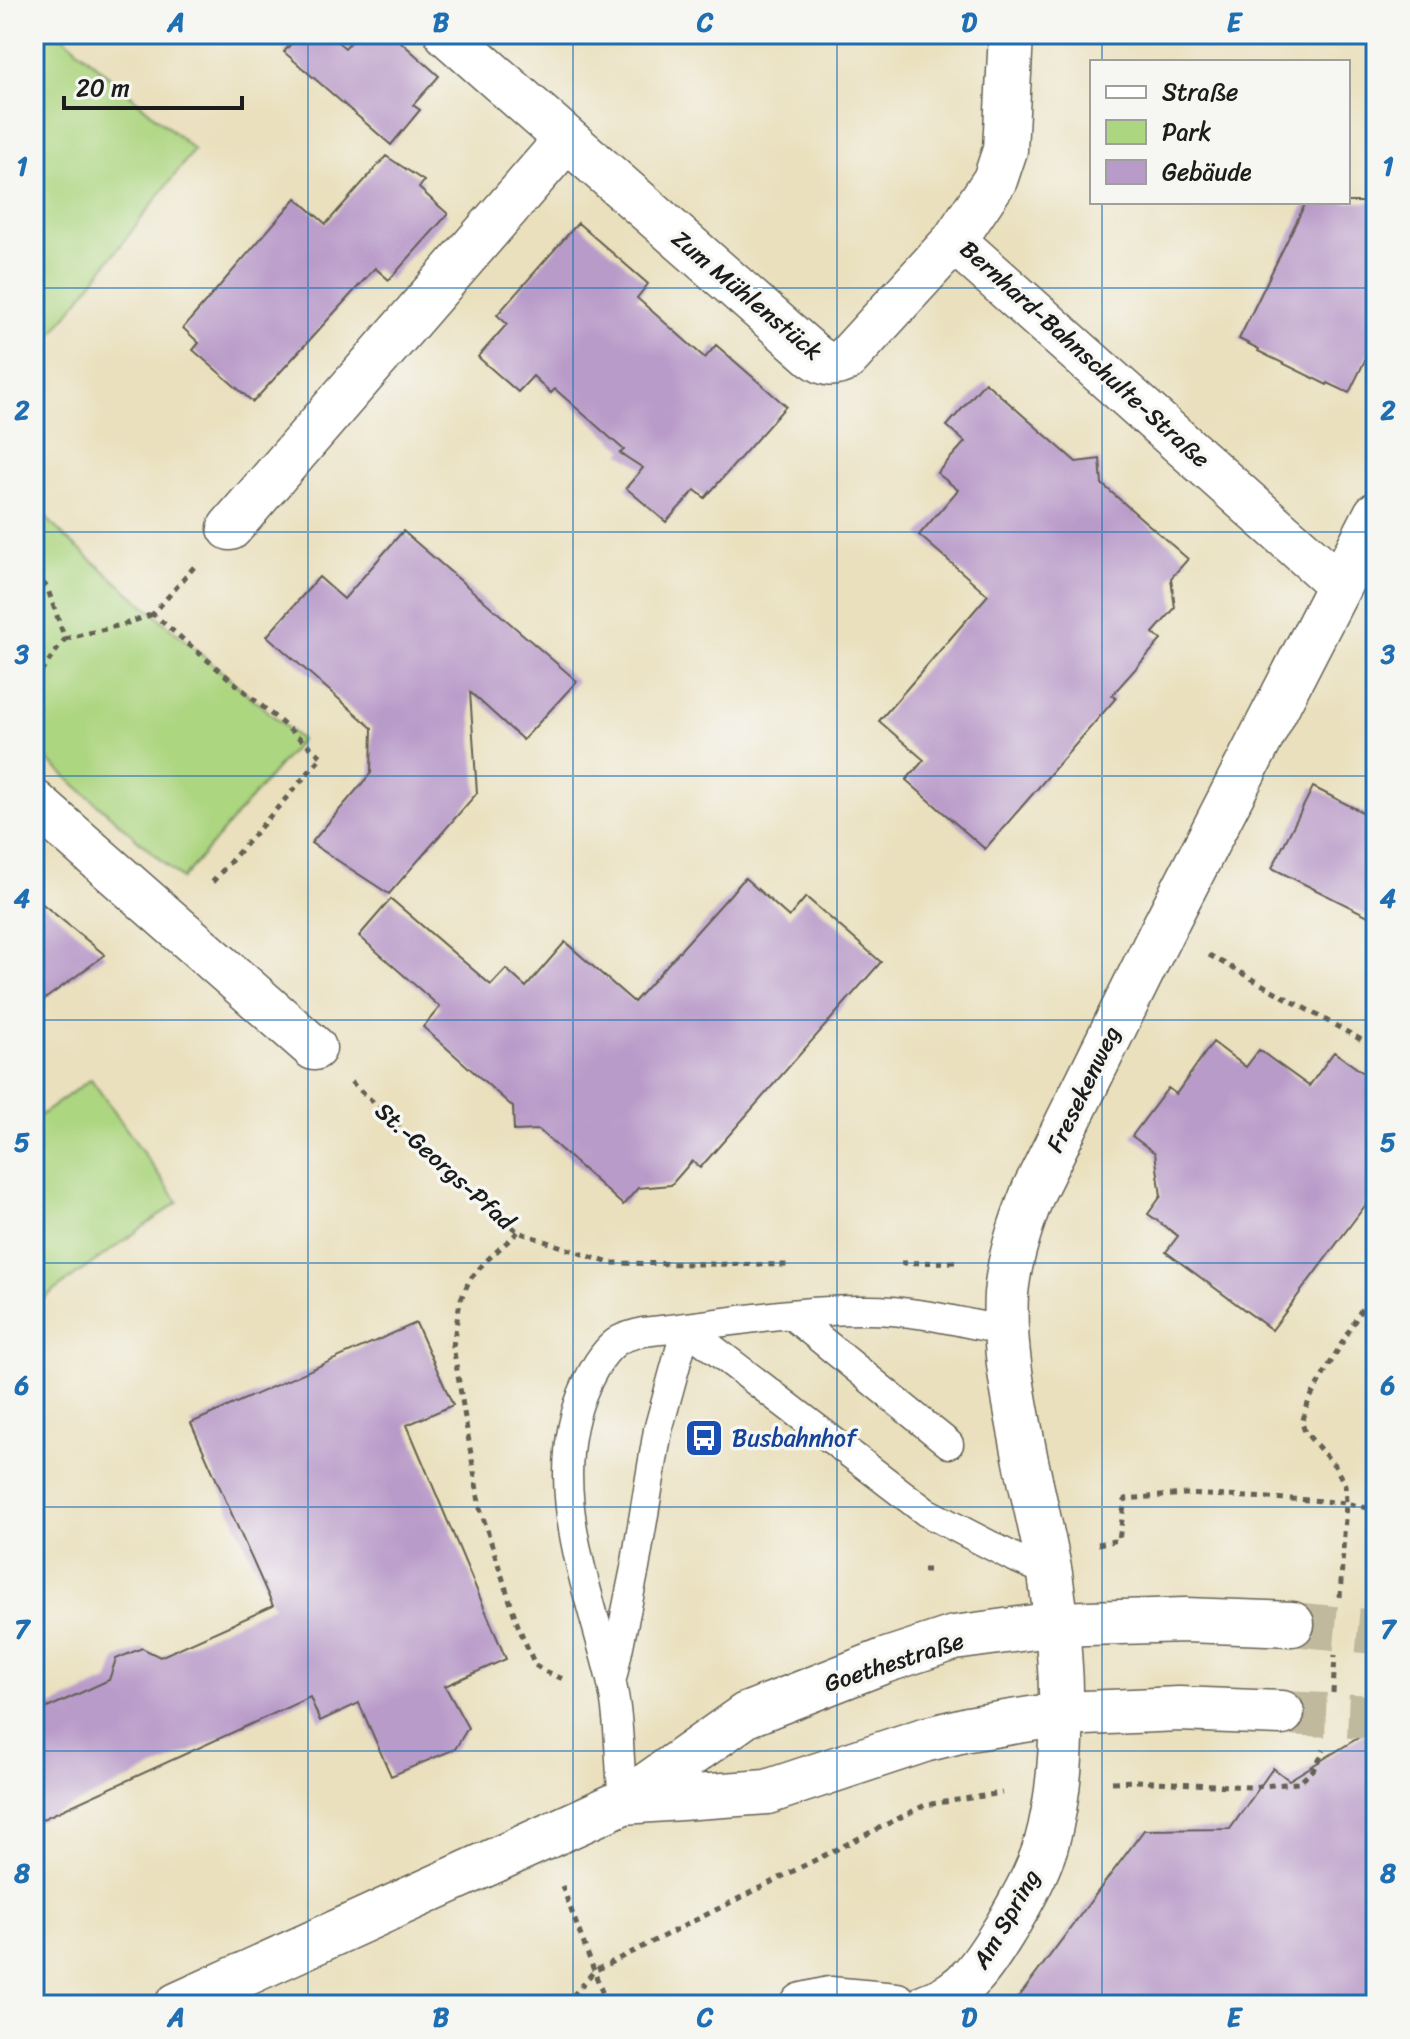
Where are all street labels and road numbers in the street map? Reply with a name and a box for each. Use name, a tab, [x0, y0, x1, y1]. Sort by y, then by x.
street label: Zum Mühlenstück	[662, 219, 832, 371]
street label: Bernhard-Bahnschulte-Straße	[950, 229, 1220, 479]
street label: Fresekenweg	[1034, 1018, 1132, 1160]
street label: St.-Georgs-Pfad	[365, 1091, 526, 1242]
street label: Goethestraße	[818, 1620, 970, 1704]
street label: Am Spring	[960, 1861, 1052, 1978]

